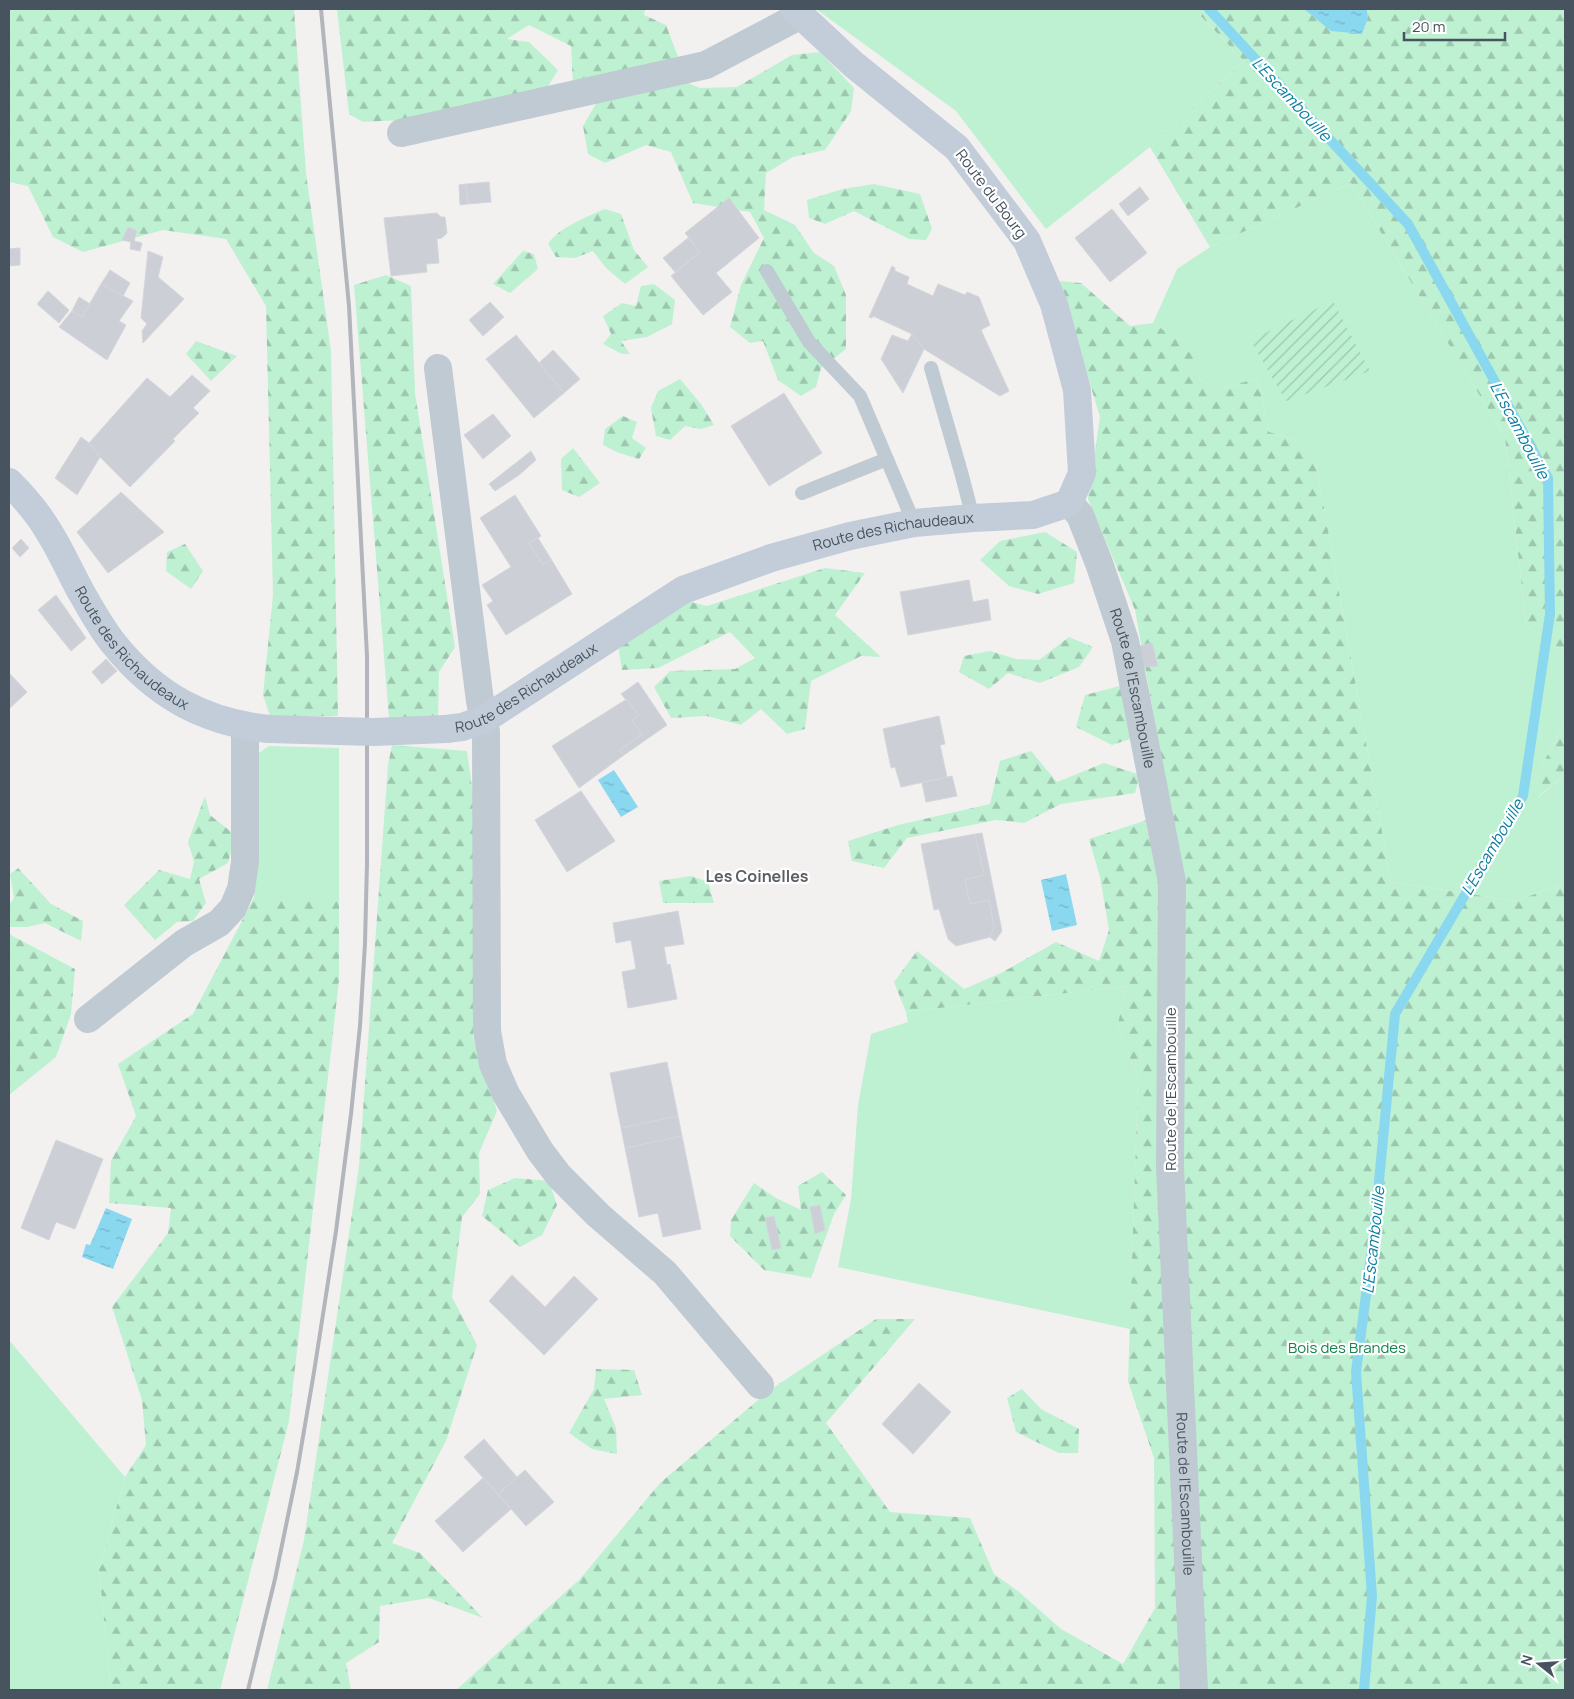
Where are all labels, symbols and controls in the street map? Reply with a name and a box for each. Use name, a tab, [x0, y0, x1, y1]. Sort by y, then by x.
scale bar	[1404, 10, 1505, 42]
text: 20 m	[1412, 16, 1445, 37]
water label: L'Escambouille	[1247, 52, 1338, 147]
street label: Route du Bourg	[951, 145, 1032, 243]
water label: L'Escambouille	[1485, 377, 1556, 484]
street label: Route des Richaudeaux	[810, 507, 975, 556]
street label: Route des Richaudeaux	[70, 582, 193, 715]
street label: Route de l'Escambouille	[1105, 605, 1161, 770]
street label: Route des Richaudeaux	[454, 638, 601, 738]
water label: L'Escambouille	[1456, 794, 1529, 899]
district label: Les Coinelles	[705, 865, 809, 887]
street label: Route de l'Escambouille	[1160, 1007, 1181, 1171]
water label: L'Escambouille	[1356, 1184, 1390, 1295]
park label: Bois des Brandes	[1288, 1337, 1406, 1358]
street label: Route de l'Escambouille	[1171, 1412, 1200, 1576]
north arrow	[1514, 1639, 1564, 1689]
text: N	[1516, 1652, 1537, 1668]

